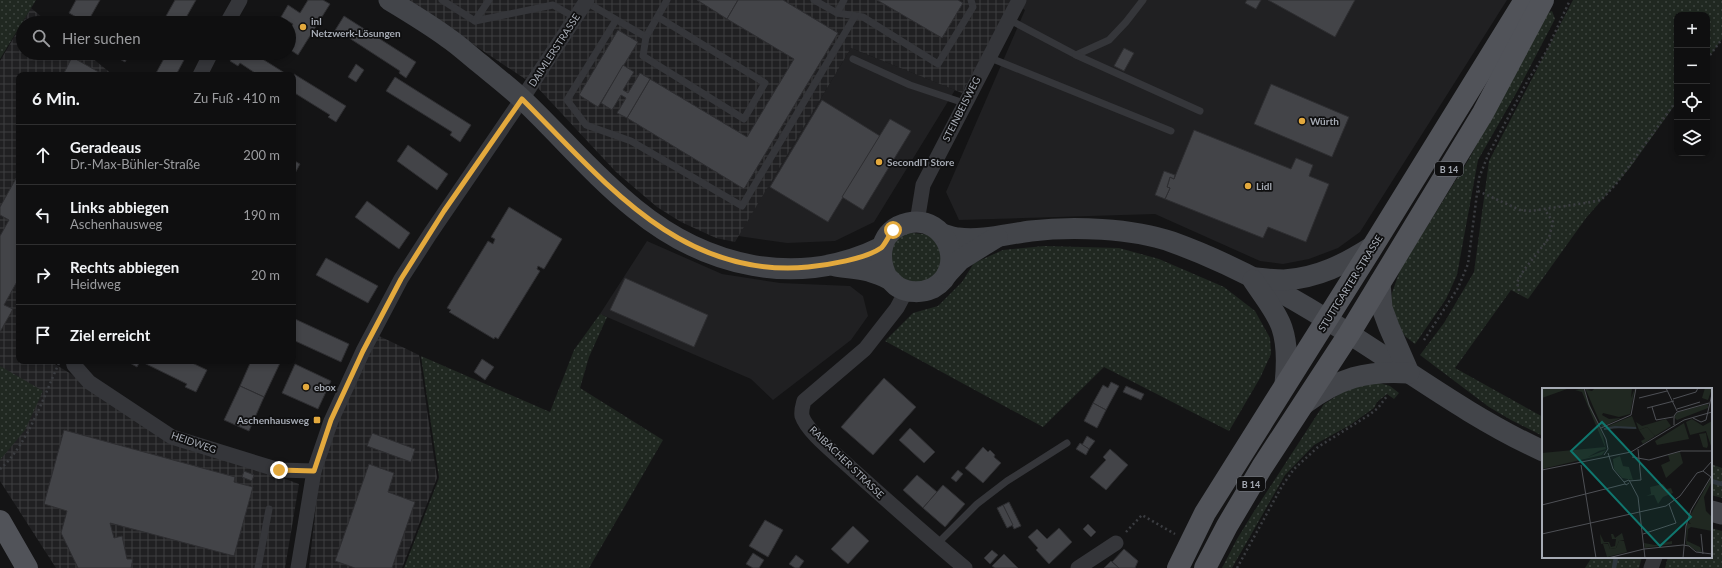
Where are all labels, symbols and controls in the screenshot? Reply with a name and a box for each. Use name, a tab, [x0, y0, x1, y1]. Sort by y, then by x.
street label: DAIMLERSTRASSE	[526, 11, 582, 89]
map controls	[1674, 12, 1710, 156]
button: +	[1674, 12, 1710, 48]
place label: inl Netzwerk-Lösungen	[311, 15, 401, 39]
search box	[16, 16, 296, 60]
marker: inl Netzwerk-Lösungen	[298, 22, 308, 32]
icon: search	[30, 27, 52, 49]
text: Hier suchen	[62, 29, 141, 47]
button: −	[1674, 48, 1710, 84]
street label: STEINBEISWEG	[939, 75, 983, 143]
button: locate	[1674, 84, 1710, 120]
text: 6 Min.	[32, 88, 80, 109]
text: Zu Fuß · 410 m	[194, 90, 280, 106]
place label: Würth	[1310, 115, 1339, 127]
marker: Würth	[1297, 116, 1307, 126]
button: layers	[1674, 120, 1710, 156]
text: Geradeaus	[70, 138, 141, 156]
icon: ahead	[32, 144, 54, 166]
text: 200 m	[243, 147, 280, 163]
text: Dr.-Max-Bühler-Straße	[70, 156, 200, 172]
place label: SecondIT Store	[887, 156, 955, 168]
marker: SecondIT Store	[874, 157, 884, 167]
road number: B 14	[1435, 162, 1463, 176]
place label: Lidl	[1256, 180, 1272, 192]
marker: Lidl	[1243, 181, 1253, 191]
text: Links abbiegen	[70, 198, 169, 216]
icon: left	[32, 204, 54, 226]
text: 190 m	[243, 207, 280, 223]
text: Aschenhausweg	[70, 216, 162, 232]
route start	[884, 221, 902, 239]
street label: STUTTGARTER STRASSE	[1315, 232, 1385, 334]
text: Rechts abbiegen	[70, 258, 179, 276]
icon: right	[32, 264, 54, 286]
text: 20 m	[251, 267, 280, 283]
text: Heidweg	[70, 276, 121, 292]
icon: arrive	[32, 324, 54, 346]
text: Ziel erreicht	[70, 326, 150, 344]
place label: ebox	[314, 381, 337, 393]
marker: ebox	[301, 382, 311, 392]
inset map	[1542, 388, 1712, 558]
place label: Aschenhausweg	[236, 414, 310, 426]
marker: Aschenhausweg	[312, 415, 322, 425]
street label: RAIBACHER STRASSE	[807, 423, 887, 501]
street label: HEIDWEG	[170, 429, 218, 455]
route end	[270, 461, 288, 479]
road number: B 14	[1237, 477, 1265, 491]

